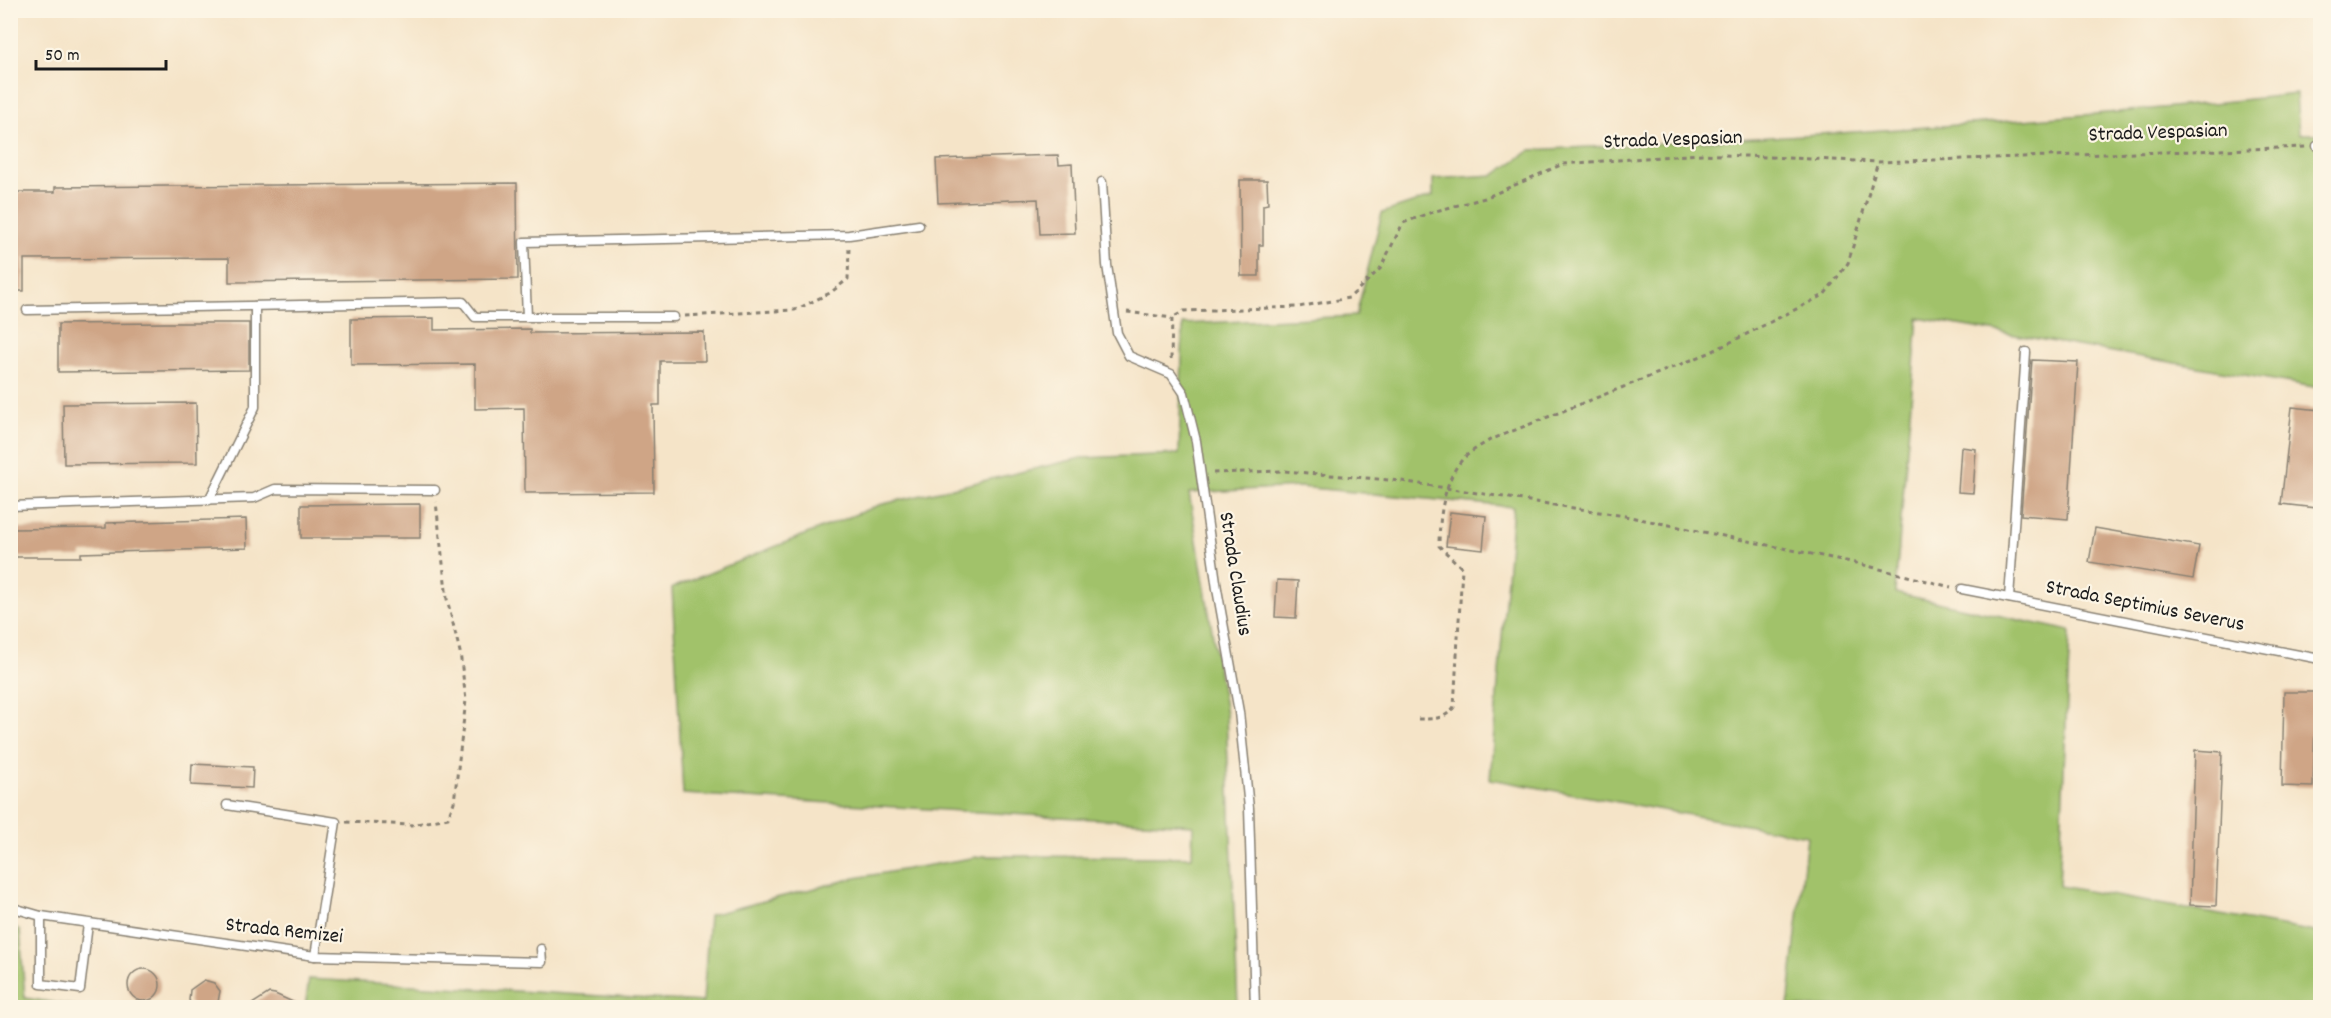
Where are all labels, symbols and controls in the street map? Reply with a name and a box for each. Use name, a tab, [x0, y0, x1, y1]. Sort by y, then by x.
scale bar	[36, 33, 166, 71]
text: 50 m	[45, 44, 80, 69]
street label: Strada Vespasian	[2088, 117, 2228, 151]
street label: Strada Vespasian	[1603, 124, 1743, 158]
street label: Strada Claudius	[1209, 510, 1259, 638]
street label: Strada Septimius Severus	[2043, 573, 2247, 641]
street label: Strada Remizei	[224, 911, 344, 953]

